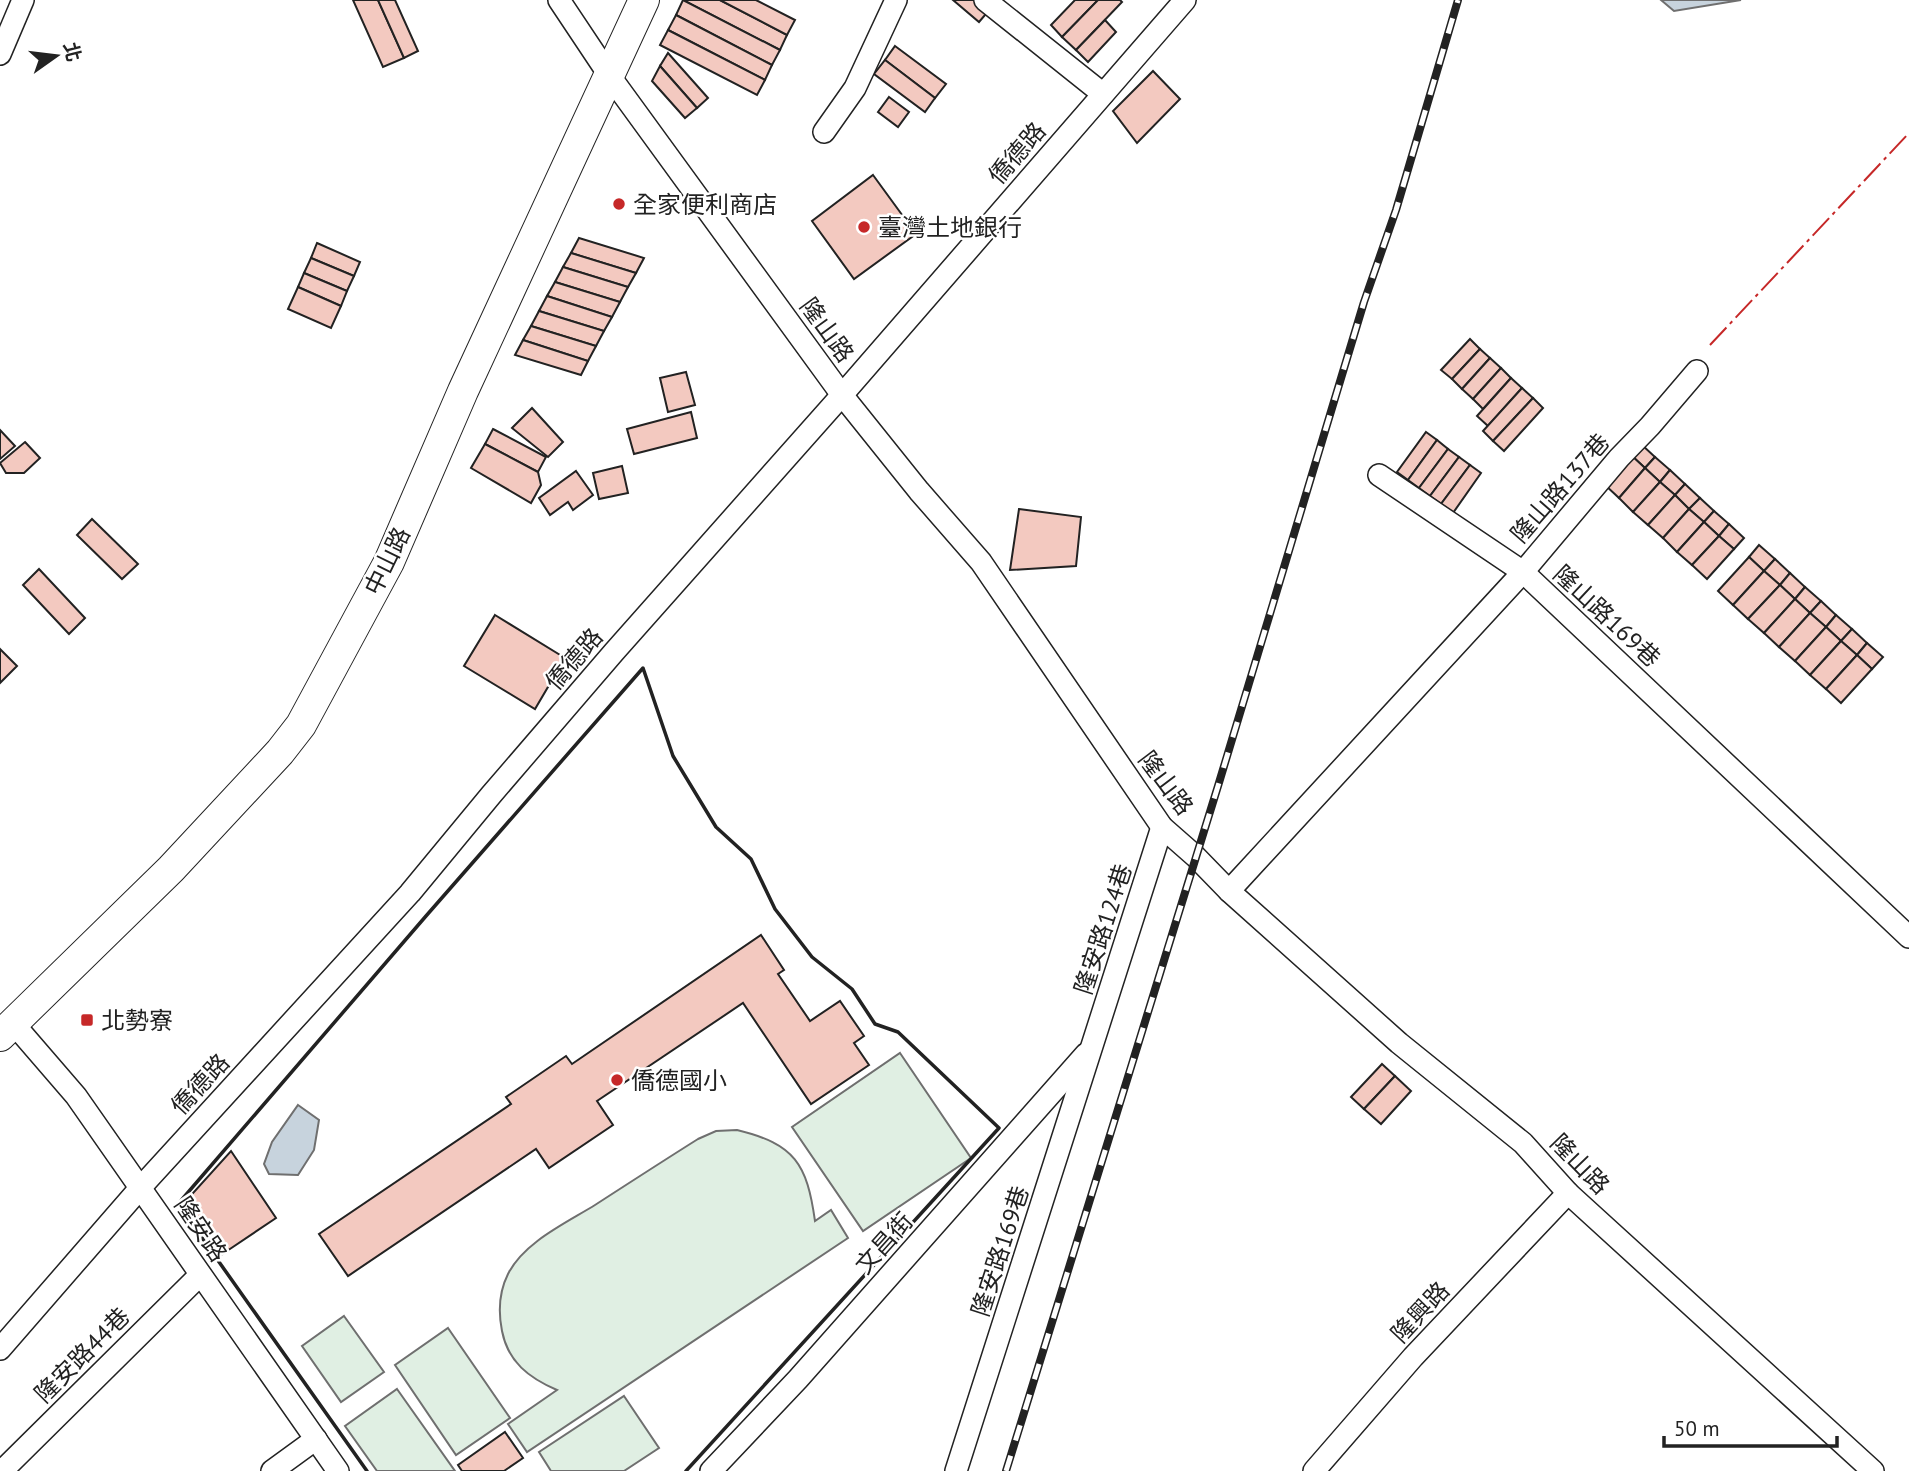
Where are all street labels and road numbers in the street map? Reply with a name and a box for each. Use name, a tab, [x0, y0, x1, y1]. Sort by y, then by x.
street label: 僑德路	[982, 116, 1052, 190]
street label: 隆山路	[793, 292, 861, 368]
street label: 隆山路137巷	[1504, 427, 1616, 549]
street label: 中山路	[357, 522, 417, 600]
street label: 隆山路169巷	[1547, 559, 1667, 673]
street label: 僑德路	[539, 622, 609, 696]
street label: 隆山路	[1132, 745, 1200, 821]
street label: 隆安路124巷	[1067, 860, 1139, 998]
street label: 僑德路	[164, 1047, 236, 1121]
street label: 隆山路	[1544, 1127, 1616, 1201]
street label: 隆安路169巷	[964, 1182, 1036, 1320]
street label: 隆安路	[168, 1190, 234, 1268]
street label: 文昌街	[848, 1206, 920, 1280]
street label: 隆興路	[1384, 1275, 1456, 1349]
street label: 隆安路44巷	[28, 1301, 136, 1409]

